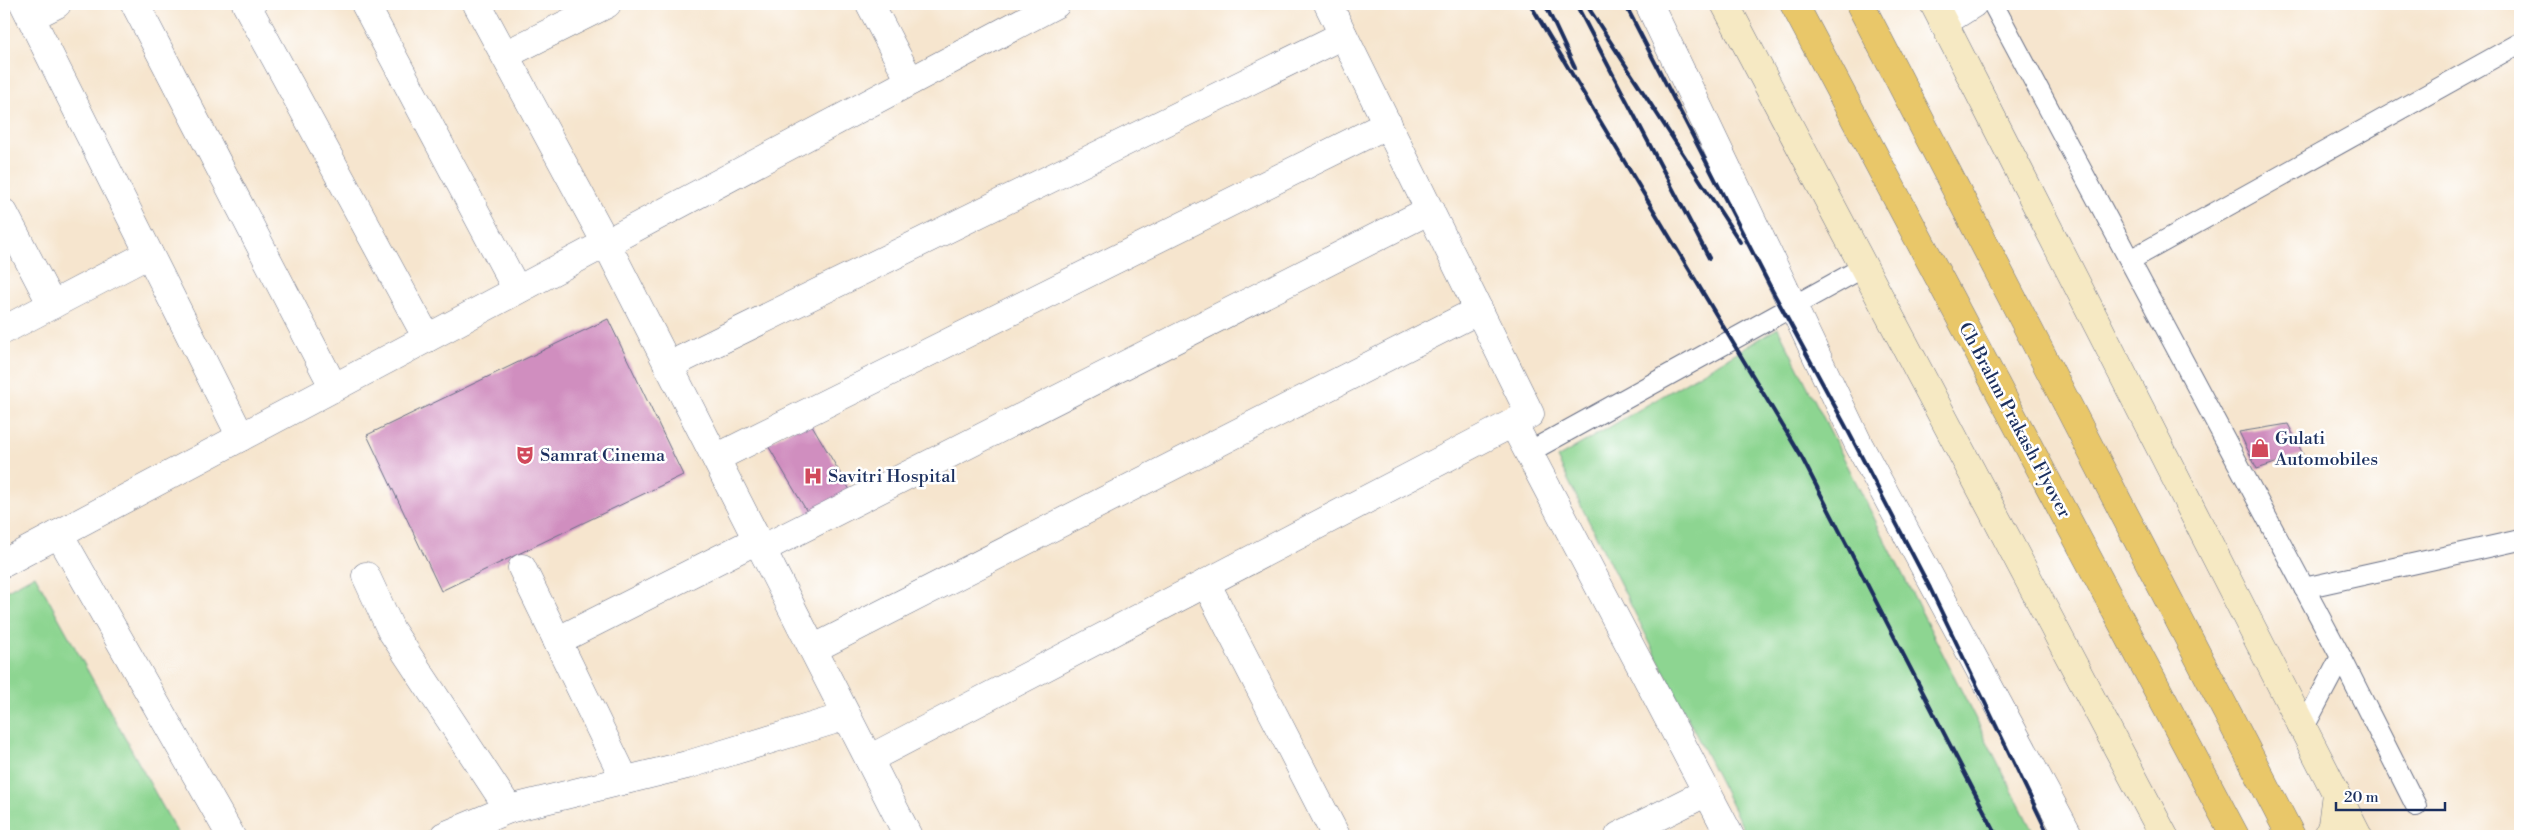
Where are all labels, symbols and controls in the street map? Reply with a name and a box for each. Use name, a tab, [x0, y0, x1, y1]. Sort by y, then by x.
street label: Ch Brahm Prakash Flyover	[1953, 319, 2076, 522]
place label: Gulati Automobiles	[2274, 427, 2378, 471]
shop icon: Gulati Automobiles	[2249, 437, 2271, 459]
theatre icon: Samrat Cinema	[514, 444, 536, 466]
place label: Samrat Cinema	[540, 444, 666, 467]
hospital icon: Savitri Hospital	[802, 465, 824, 487]
place label: Savitri Hospital	[828, 465, 956, 488]
scale bar	[2336, 780, 2445, 812]
text: 20 m	[2344, 788, 2379, 807]

